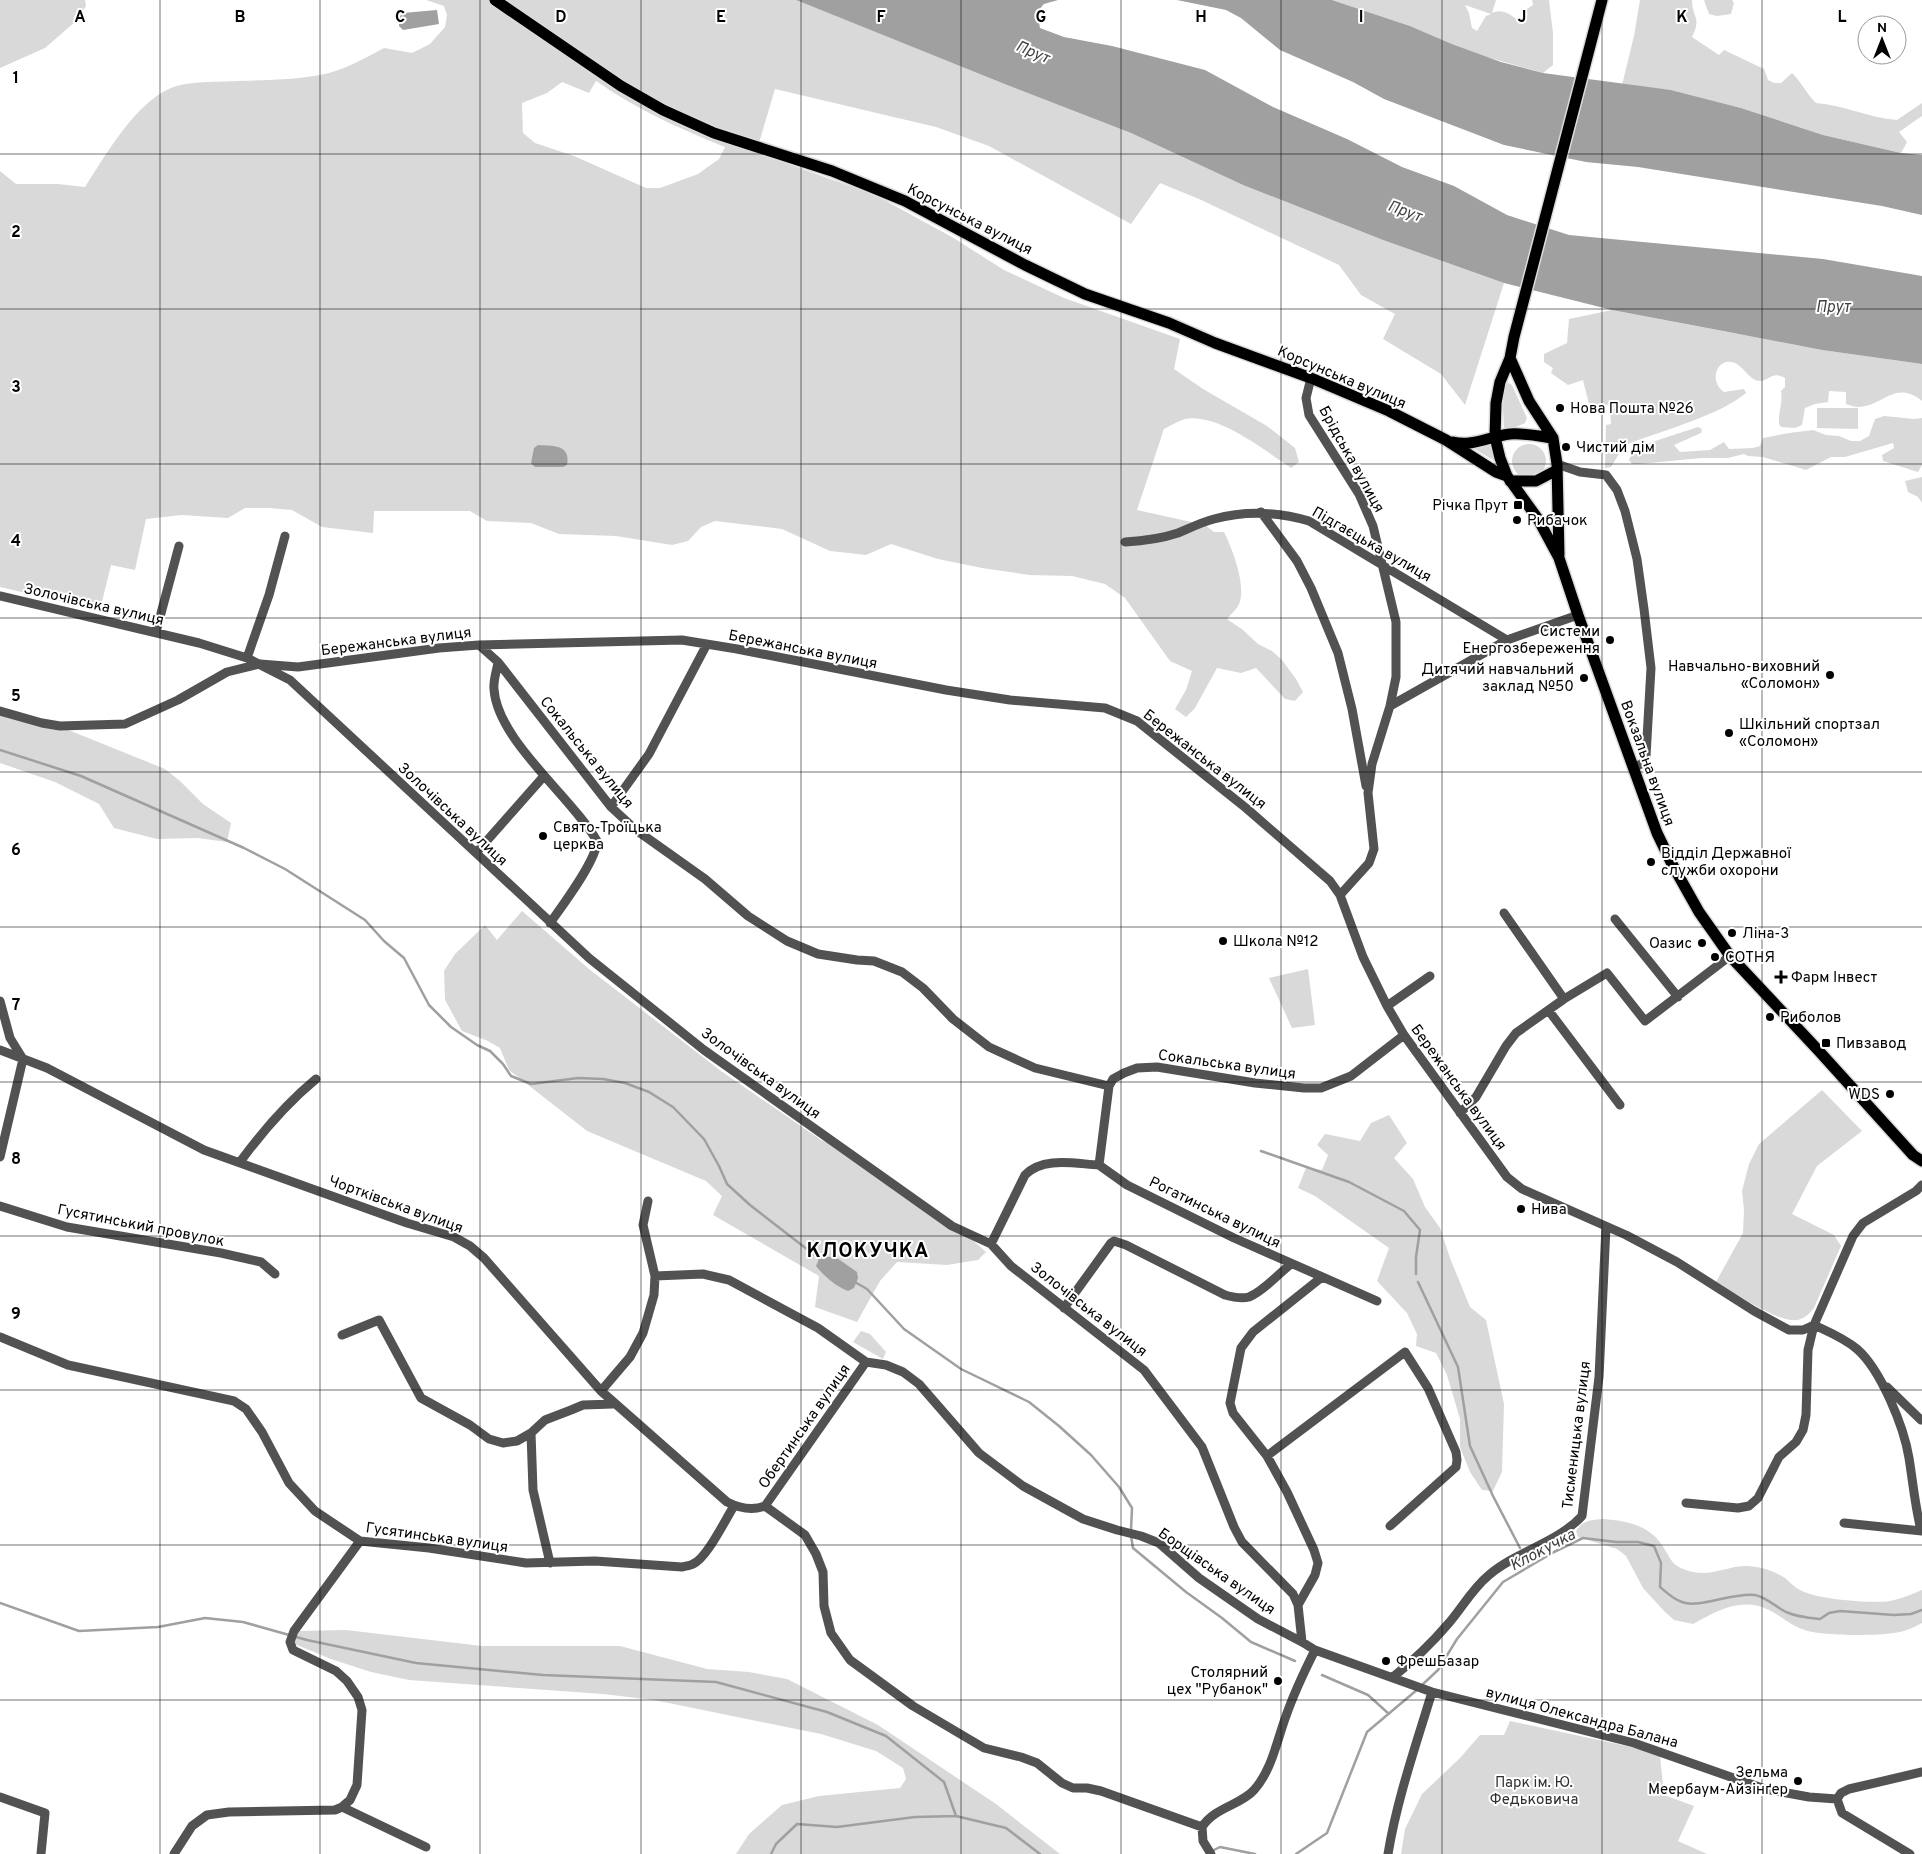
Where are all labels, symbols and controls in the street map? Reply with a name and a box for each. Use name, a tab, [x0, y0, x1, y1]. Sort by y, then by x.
text: A	[74, 8, 86, 28]
text: B	[234, 8, 246, 28]
text: C	[395, 8, 405, 28]
text: D	[555, 8, 567, 28]
text: E	[716, 8, 726, 28]
text: F	[876, 8, 886, 28]
text: G	[1036, 8, 1046, 28]
text: H	[1195, 8, 1207, 28]
text: I	[1359, 8, 1363, 28]
text: J	[1518, 8, 1526, 28]
text: K	[1676, 8, 1688, 28]
text: L	[1837, 8, 1847, 28]
north arrow	[1857, 15, 1907, 65]
text: N	[1877, 20, 1887, 37]
water label: Прут	[1012, 37, 1054, 70]
text: 1	[13, 69, 19, 89]
street label: Корсунська вулиця	[903, 181, 1035, 260]
water label: Прут	[1385, 197, 1426, 228]
text: 2	[11, 223, 21, 243]
water label: Прут	[1816, 298, 1852, 318]
street label: Корсунська вулиця	[1274, 343, 1409, 414]
text: 3	[11, 378, 21, 398]
place label: Нова Пошта №26	[1570, 400, 1694, 419]
marker: Нова Пошта №26	[1554, 402, 1566, 414]
street label: Брідська вулиця	[1313, 403, 1388, 516]
place label: Чистий дім	[1576, 439, 1655, 458]
marker: Чистий дім	[1560, 441, 1572, 453]
place label: Річка Прут	[1432, 497, 1508, 516]
marker: Річка Прут	[1512, 499, 1524, 511]
street label: Підгаєцька вулиця	[1308, 503, 1434, 587]
place label: Рибачок	[1527, 512, 1588, 531]
marker: Рибачок	[1511, 514, 1523, 526]
text: 4	[11, 532, 21, 552]
street label: Золочівська вулиця	[22, 580, 166, 631]
place label: Системи Енергозбереження	[1462, 623, 1600, 659]
street label: Бережанська вулиця	[320, 624, 472, 661]
street label: Бережанська вулиця	[727, 627, 879, 674]
marker: Системи Енергозбереження	[1604, 634, 1616, 646]
place label: Навчально-виховний «Соломон»	[1668, 658, 1820, 694]
place label: Дитячий навчальний заклад №50	[1421, 661, 1574, 697]
marker: Навчально-виховний «Соломон»	[1824, 669, 1836, 681]
marker: Дитячий навчальний заклад №50	[1578, 672, 1590, 684]
text: 5	[11, 687, 21, 707]
street label: Сокальська вулиця	[535, 693, 637, 813]
street label: Вокзальна вулиця	[1615, 698, 1678, 829]
street label: Бережанська вулиця	[1139, 706, 1270, 814]
place label: Шкільний спортзал «Соломон»	[1739, 716, 1880, 752]
marker: Шкільний спортзал «Соломон»	[1723, 727, 1735, 739]
street label: Золочівська вулиця	[393, 759, 511, 871]
place label: Свято-Троїцька церква	[553, 819, 662, 855]
marker: Свято-Троїцька церква	[537, 830, 549, 842]
text: 6	[11, 841, 21, 861]
place label: Відділ Державної служби охорони	[1661, 845, 1792, 881]
marker: Відділ Державної служби охорони	[1645, 856, 1657, 868]
place label: Ліна-3	[1742, 925, 1789, 944]
marker: Ліна-3	[1726, 927, 1738, 939]
place label: Школа №12	[1233, 933, 1318, 952]
marker: Школа №12	[1217, 935, 1229, 947]
place label: Оазис	[1649, 935, 1692, 954]
marker: Оазис	[1696, 937, 1708, 949]
place label: СОТНЯ	[1725, 949, 1775, 968]
marker: СОТНЯ	[1709, 951, 1721, 963]
place label: Фарм Інвест	[1791, 969, 1877, 988]
marker: Фарм Інвест	[1775, 971, 1787, 983]
text: 7	[12, 996, 20, 1016]
place label: Риболов	[1780, 1009, 1842, 1028]
marker: Риболов	[1764, 1011, 1776, 1023]
street label: Бережанська вулиця	[1406, 1021, 1510, 1155]
street label: Золочівська вулиця	[696, 1024, 824, 1124]
place label: Пивзавод	[1836, 1035, 1907, 1054]
marker: Пивзавод	[1820, 1037, 1832, 1049]
street label: Сокальська вулиця	[1157, 1046, 1297, 1085]
place label: WDS	[1848, 1086, 1880, 1105]
marker: WDS	[1884, 1088, 1896, 1100]
text: 8	[11, 1150, 21, 1170]
street label: Чортківська вулиця	[326, 1172, 465, 1239]
street label: Рогатинська вулиця	[1145, 1173, 1283, 1253]
street label: Гусятинський провулок	[56, 1201, 226, 1252]
place label: Нива	[1531, 1201, 1567, 1220]
marker: Нива	[1515, 1203, 1527, 1215]
district label: КЛОКУЧКА	[807, 1239, 929, 1265]
street label: Золочівська вулиця	[1026, 1259, 1150, 1362]
text: 9	[11, 1305, 21, 1325]
street label: Тисменицька вулиця	[1559, 1360, 1596, 1510]
street label: Обертинська вулиця	[755, 1361, 855, 1493]
street label: Гусятинська вулиця	[364, 1519, 509, 1558]
street label: Борщівська вулиця	[1154, 1525, 1279, 1620]
water label: Клокучка	[1507, 1525, 1580, 1576]
place label: ФрешБазар	[1396, 1653, 1479, 1672]
marker: ФрешБазар	[1380, 1655, 1392, 1667]
place label: Столярний цех "Рубанок"	[1167, 1664, 1268, 1700]
marker: Столярний цех "Рубанок"	[1272, 1675, 1284, 1687]
street label: вулиця Олександра Балана	[1483, 1684, 1680, 1753]
place label: Зельма Меербаум-Айзінґер	[1648, 1764, 1788, 1800]
park label: Парк ім. Ю. Федьковича	[1490, 1774, 1578, 1810]
marker: Зельма Меербаум-Айзінґер	[1792, 1775, 1804, 1787]

